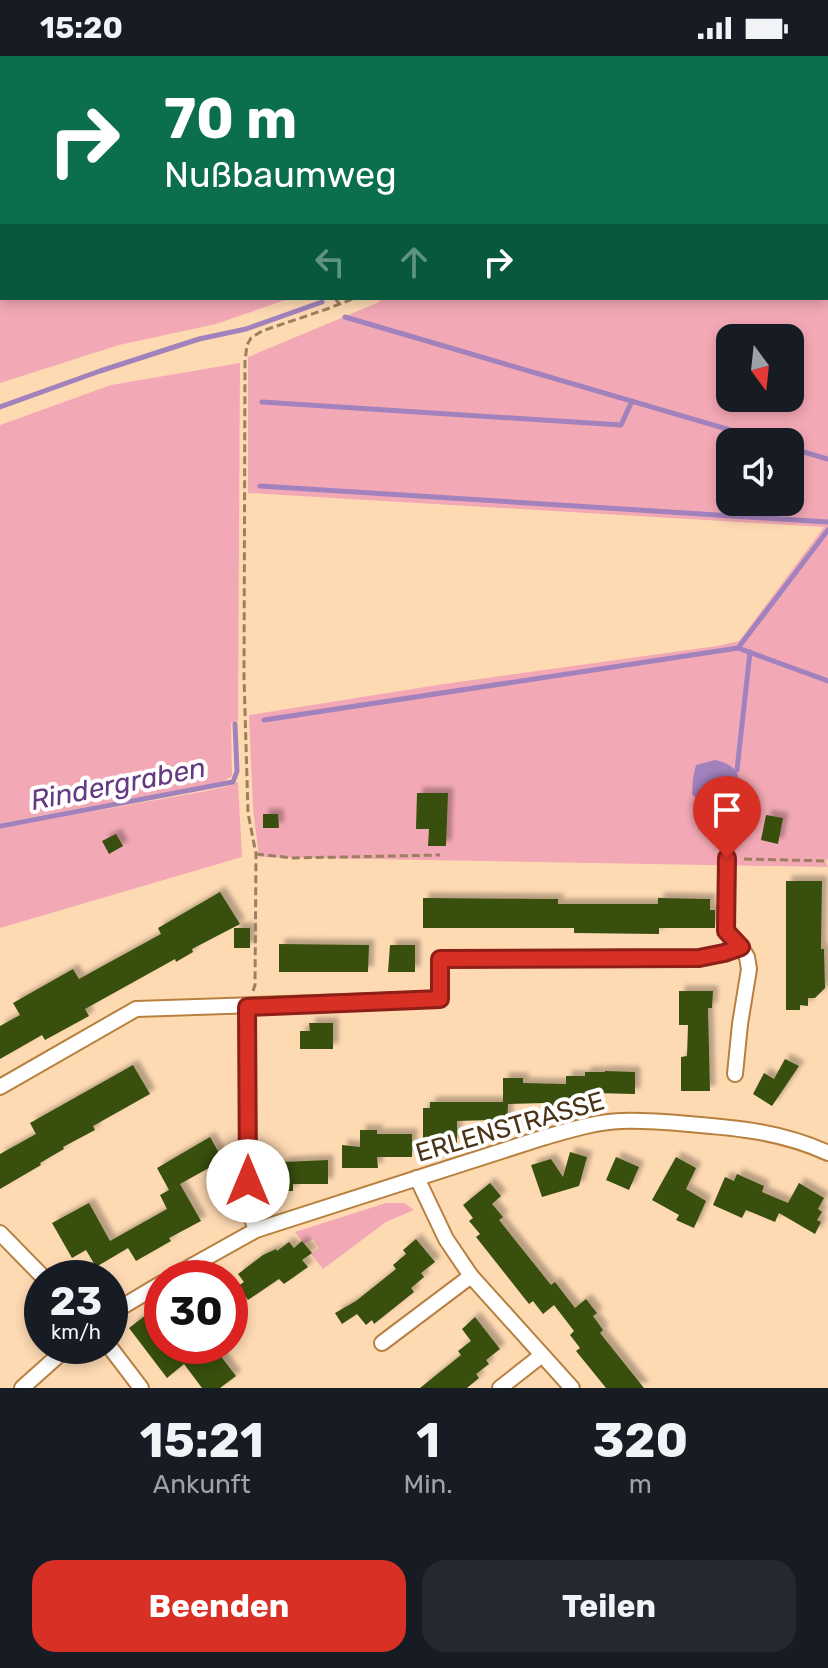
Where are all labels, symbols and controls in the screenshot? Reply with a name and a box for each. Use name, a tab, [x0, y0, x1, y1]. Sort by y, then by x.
text: 15:20	[40, 10, 123, 46]
text: 70 m	[164, 86, 297, 152]
icon: right	[32, 88, 136, 192]
text: Nußbaumweg	[164, 153, 397, 196]
icon: left	[308, 240, 352, 284]
icon: ahead	[392, 240, 436, 284]
icon: right	[476, 240, 520, 284]
north arrow	[716, 324, 804, 412]
map controls	[716, 324, 804, 516]
button: sound	[716, 428, 804, 516]
water label: Rindergraben	[28, 751, 208, 817]
pin	[693, 776, 761, 858]
icon: arrive	[705, 788, 749, 832]
street label: ERLENSTRASSE	[412, 1085, 608, 1169]
position arrow	[206, 1139, 290, 1223]
speed limit sign: 30	[144, 1260, 248, 1364]
text: 23	[50, 1278, 102, 1325]
text: km/h	[51, 1320, 101, 1344]
text: 15:21	[140, 1412, 264, 1469]
text: 1	[416, 1412, 440, 1469]
text: 320	[593, 1412, 688, 1469]
text: Ankunft	[153, 1469, 251, 1500]
text: Min.	[404, 1469, 453, 1500]
text: m	[629, 1469, 652, 1500]
button: Beenden	[32, 1560, 406, 1652]
button: Teilen	[422, 1560, 796, 1652]

